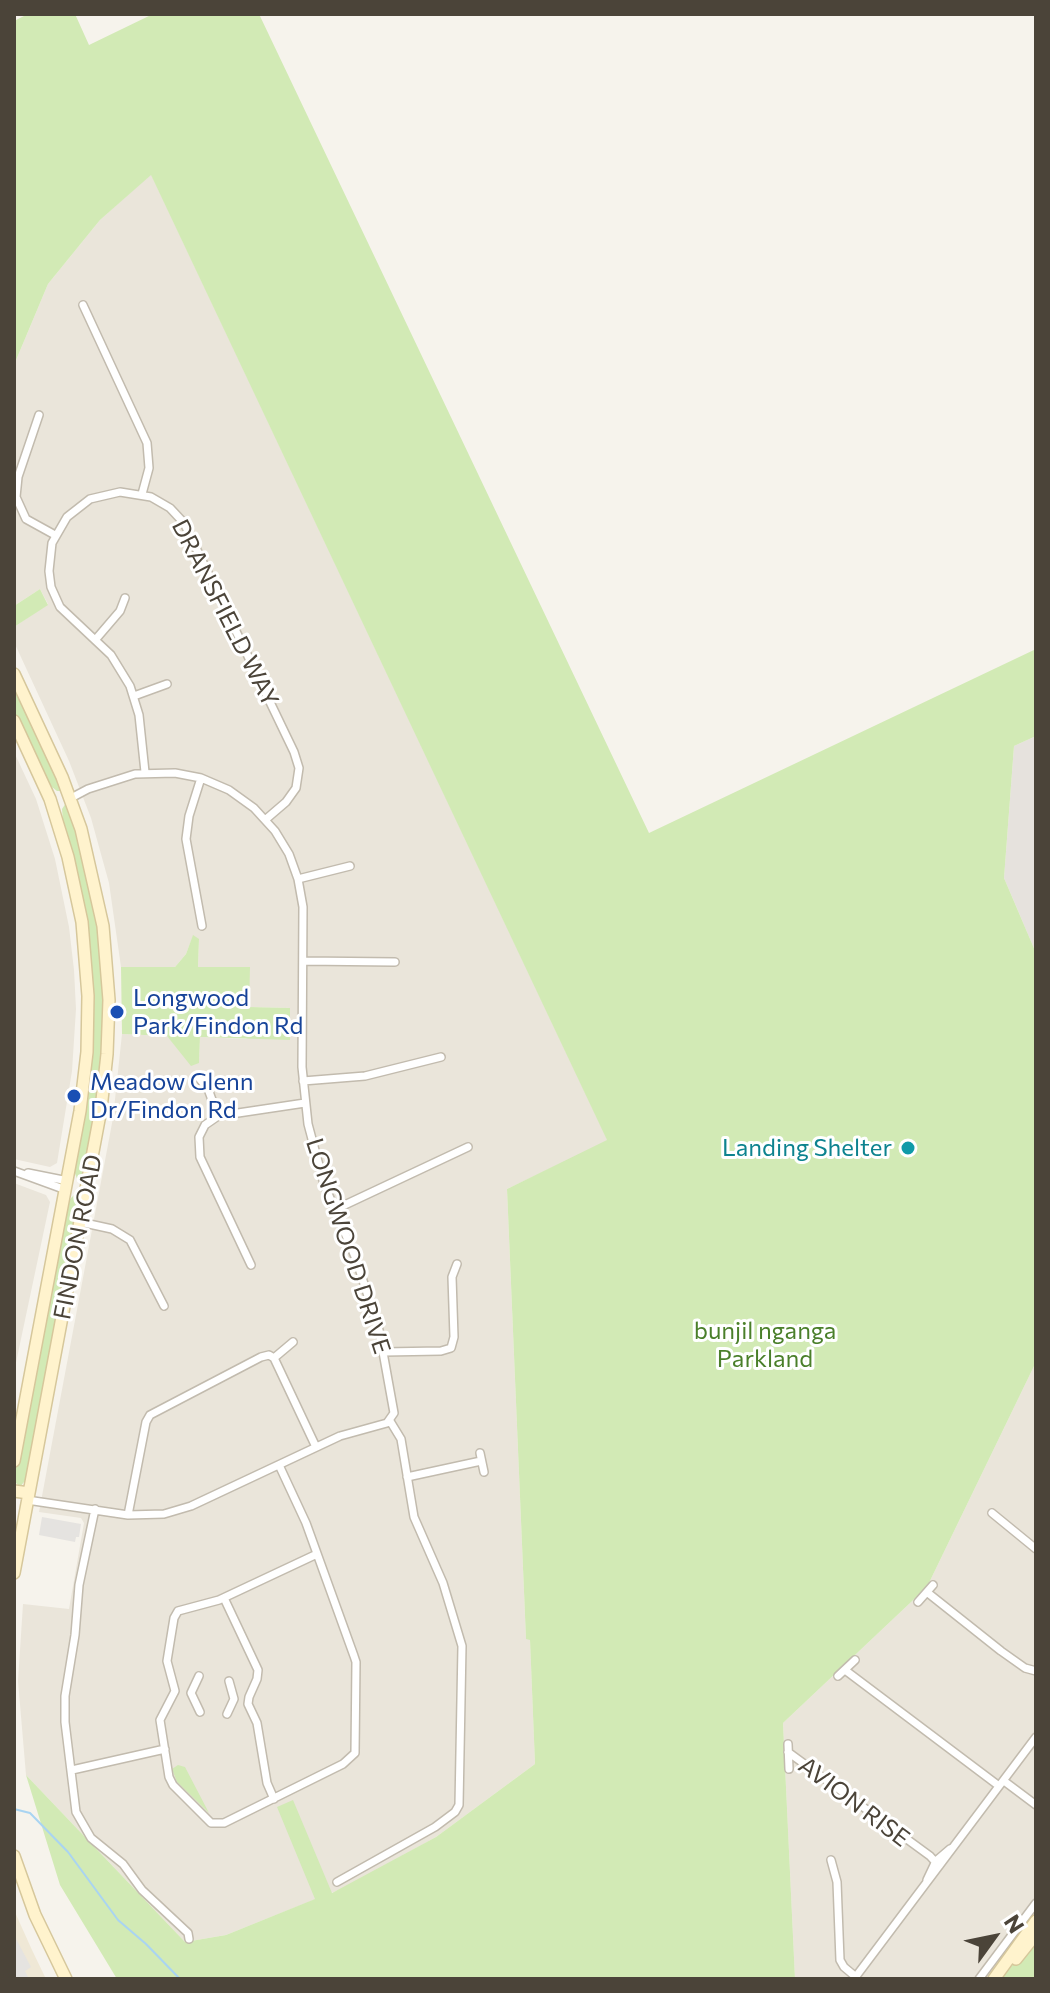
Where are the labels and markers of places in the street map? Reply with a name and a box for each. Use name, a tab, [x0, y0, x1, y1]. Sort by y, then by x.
place label: Longwood Park/Findon Rd	[133, 984, 303, 1040]
marker: Longwood Park/Findon Rd	[108, 1003, 126, 1021]
place label: Meadow Glenn Dr/Findon Rd	[90, 1068, 254, 1124]
marker: Meadow Glenn Dr/Findon Rd	[65, 1087, 83, 1105]
place label: Landing Shelter	[722, 1134, 892, 1162]
marker: Landing Shelter	[899, 1139, 917, 1157]

